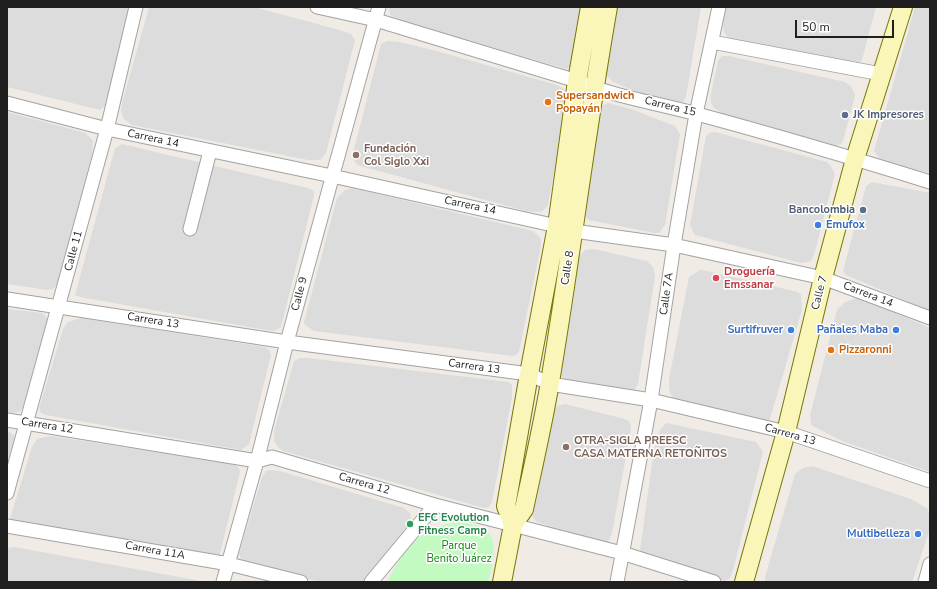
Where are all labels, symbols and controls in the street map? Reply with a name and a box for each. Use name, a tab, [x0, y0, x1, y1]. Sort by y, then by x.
scale bar	[797, 12, 896, 38]
text: 50 m	[802, 19, 830, 35]
place label: Supersandwich Popayán	[556, 89, 634, 115]
street label: Carrera 15	[643, 94, 697, 120]
marker: Supersandwich Popayán	[543, 97, 553, 107]
place label: JK Impresores	[853, 108, 924, 122]
marker: JK Impresores	[840, 110, 850, 120]
street label: Carrera 14	[126, 127, 180, 151]
place label: Fundación Col Siglo Xxi	[364, 142, 429, 168]
marker: Fundación Col Siglo Xxi	[351, 150, 361, 160]
street label: Carrera 14	[443, 194, 497, 218]
place label: Bancolombia	[789, 203, 855, 217]
marker: Bancolombia	[858, 205, 868, 215]
place label: Emufox	[826, 218, 865, 232]
marker: Emufox	[813, 220, 823, 230]
street label: Calle 11	[62, 229, 86, 273]
street label: Calle 8	[559, 250, 577, 286]
place label: Droguería Emssanar	[724, 265, 775, 291]
street label: Calle 7A	[657, 272, 677, 316]
marker: Droguería Emssanar	[711, 273, 721, 283]
street label: Calle 9	[289, 275, 311, 313]
street label: Calle 7	[809, 275, 831, 311]
street label: Carrera 14	[841, 279, 895, 311]
street label: Carrera 13	[126, 310, 180, 332]
place label: Surtifruver	[727, 323, 783, 337]
place label: Pañales Maba	[817, 323, 888, 337]
marker: Surtifruver	[786, 325, 796, 335]
marker: Pañales Maba	[891, 325, 901, 335]
place label: Pizzaronni	[839, 343, 892, 357]
marker: Pizzaronni	[826, 345, 836, 355]
street label: Carrera 13	[447, 357, 501, 377]
street label: Carrera 12	[20, 415, 74, 437]
street label: Carrera 13	[763, 421, 817, 449]
place label: OTRA-SIGLA PREESC CASA MATERNA RETOÑITOS	[574, 434, 727, 460]
marker: OTRA-SIGLA PREESC CASA MATERNA RETOÑITOS	[561, 442, 571, 452]
street label: Carrera 12	[337, 470, 391, 498]
place label: EFC Evolution Fitness Camp	[418, 511, 489, 537]
marker: EFC Evolution Fitness Camp	[405, 519, 415, 529]
place label: Multibelleza	[847, 527, 910, 541]
marker: Multibelleza	[913, 529, 923, 539]
street label: Carrera 11A	[124, 539, 186, 563]
park label: Parque Benito Juárez	[426, 539, 492, 565]

